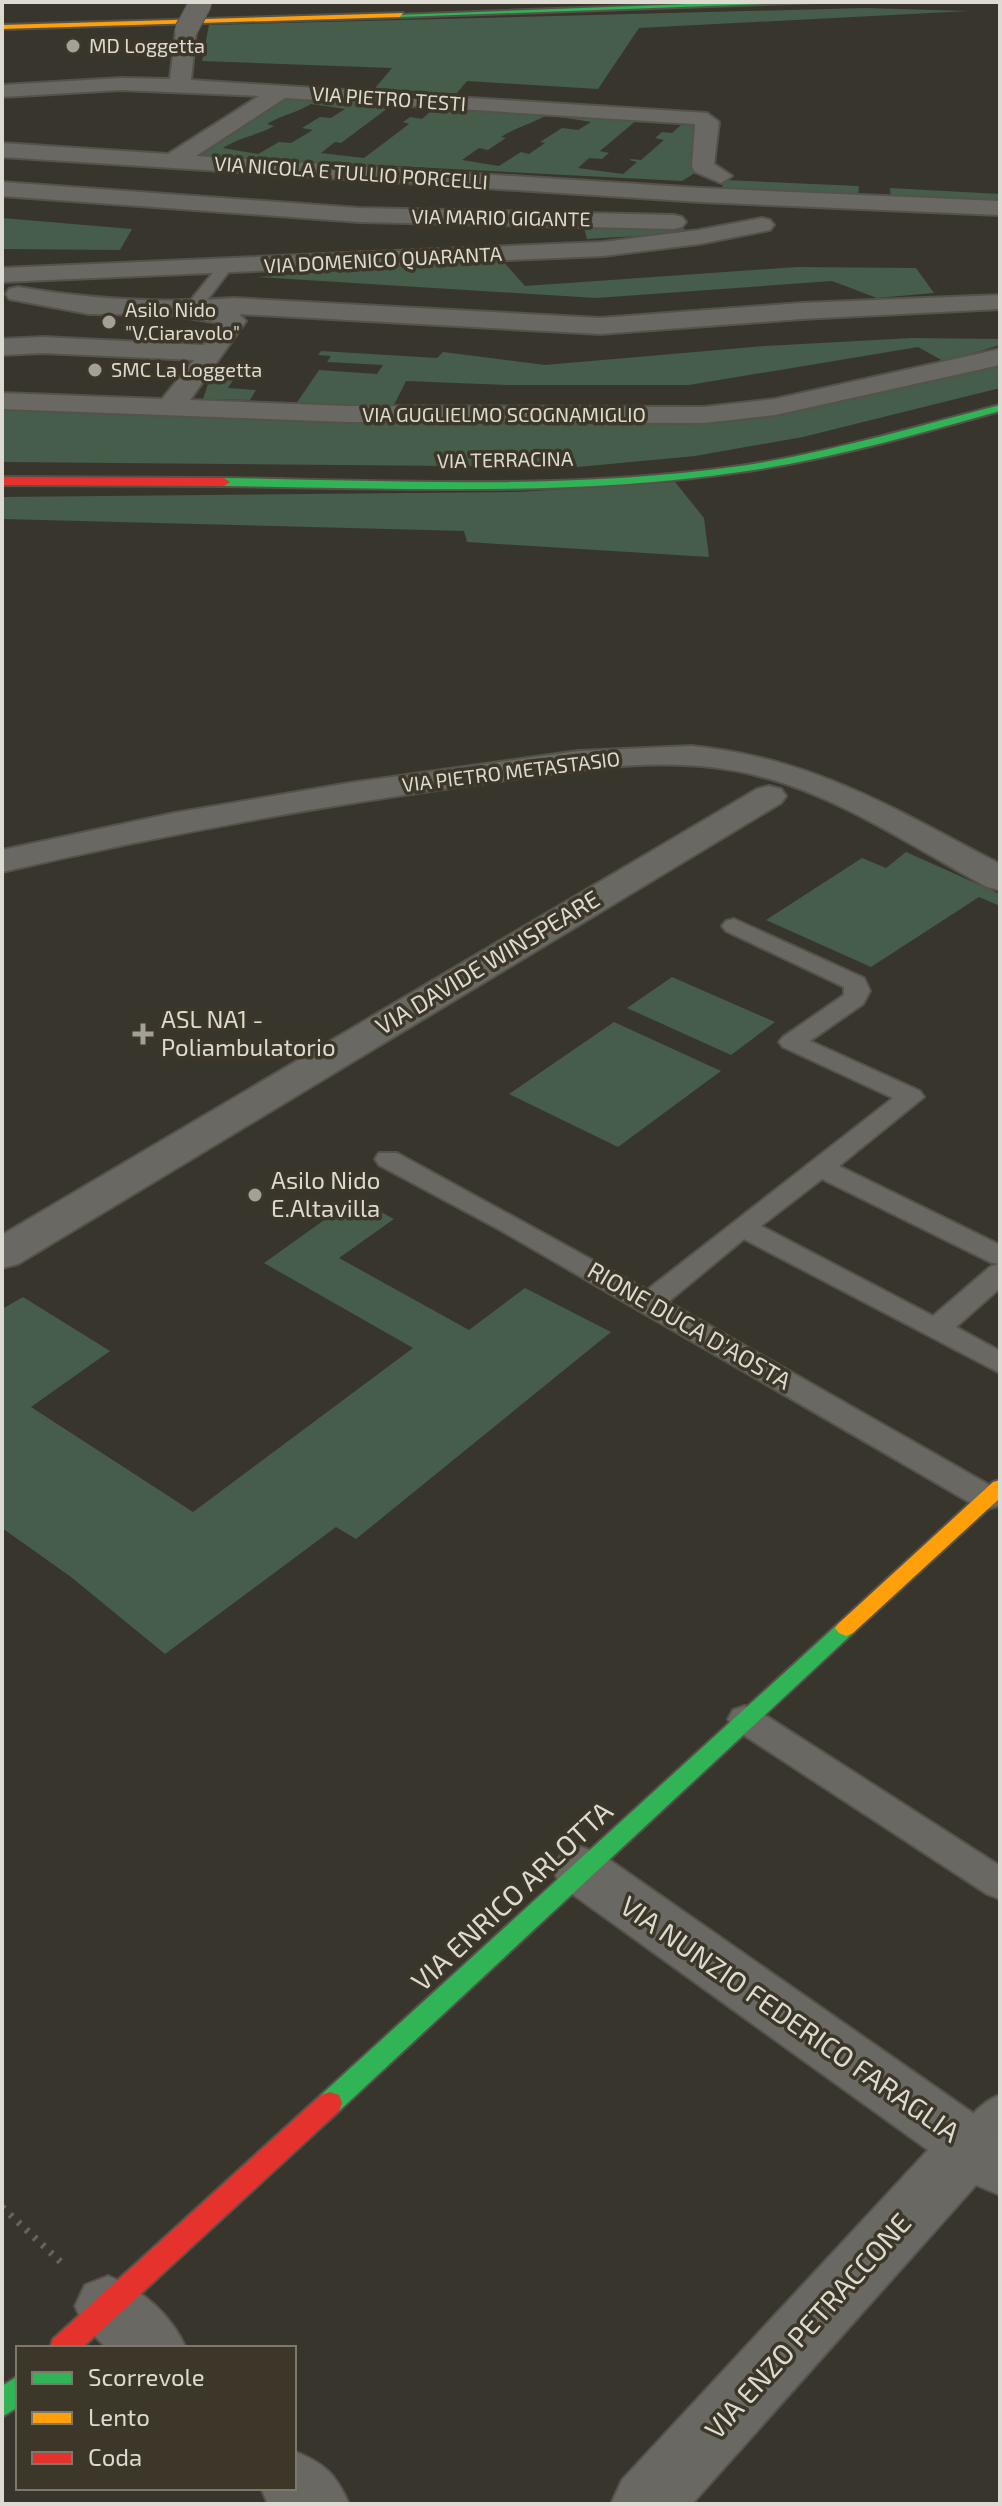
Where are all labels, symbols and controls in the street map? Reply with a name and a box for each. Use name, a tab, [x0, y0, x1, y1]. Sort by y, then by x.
place label: MD Loggetta	[89, 33, 205, 57]
marker: MD Loggetta	[64, 37, 82, 55]
street label: VIA PIETRO TESTI	[311, 81, 467, 115]
street label: VIA NICOLA E TULLIO PORCELLI	[214, 150, 489, 194]
street label: VIA MARIO GIGANTE	[411, 203, 591, 231]
street label: VIA DOMENICO QUARANTA	[263, 241, 503, 277]
place label: Asilo Nido "V.Ciaravolo"	[125, 297, 240, 344]
marker: Asilo Nido "V.Ciaravolo"	[100, 313, 118, 331]
place label: SMC La Loggetta	[111, 357, 262, 381]
marker: SMC La Loggetta	[86, 361, 104, 379]
street label: VIA GUGLIELMO SCOGNAMIGLIO	[362, 402, 646, 426]
street label: VIA TERRACINA	[437, 446, 574, 472]
street label: VIA PIETRO METASTASIO	[401, 746, 621, 796]
street label: VIA DAVIDE WINSPEARE	[370, 883, 604, 1040]
place label: ASL NA1 - Poliambulatorio	[161, 1004, 336, 1061]
marker: ASL NA1 - Poliambulatorio	[132, 1023, 154, 1045]
place label: Asilo Nido E.Altavilla	[271, 1165, 380, 1222]
marker: Asilo Nido E.Altavilla	[246, 1186, 264, 1204]
street label: RIONE DUCA D'AOSTA	[583, 1255, 797, 1395]
street label: VIA ENRICO ARLOTTA	[404, 1793, 619, 1997]
street label: VIA NUNZIO FEDERICO FARAGLIA	[614, 1888, 967, 2149]
street label: VIA ENZO PETRACCONE	[697, 2205, 918, 2445]
legend	[16, 2346, 296, 2490]
text: Scorrevole	[88, 2362, 205, 2391]
text: Lento	[88, 2402, 150, 2431]
text: Coda	[88, 2442, 142, 2471]

